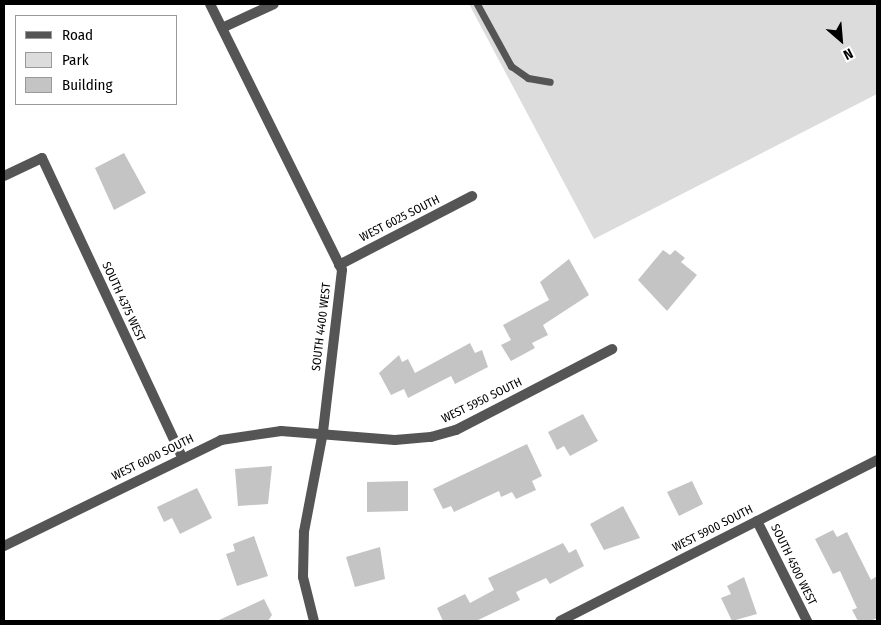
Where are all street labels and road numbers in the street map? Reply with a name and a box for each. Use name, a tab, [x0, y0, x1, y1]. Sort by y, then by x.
street label: WEST 6025 SOUTH	[358, 193, 442, 245]
street label: SOUTH 4375 WEST	[98, 260, 148, 344]
street label: SOUTH 4400 WEST	[309, 282, 335, 372]
street label: WEST 5950 SOUTH	[439, 375, 525, 427]
street label: WEST 6000 SOUTH	[110, 432, 196, 484]
street label: WEST 5900 SOUTH	[670, 503, 756, 555]
street label: SOUTH 4500 WEST	[767, 522, 819, 608]

